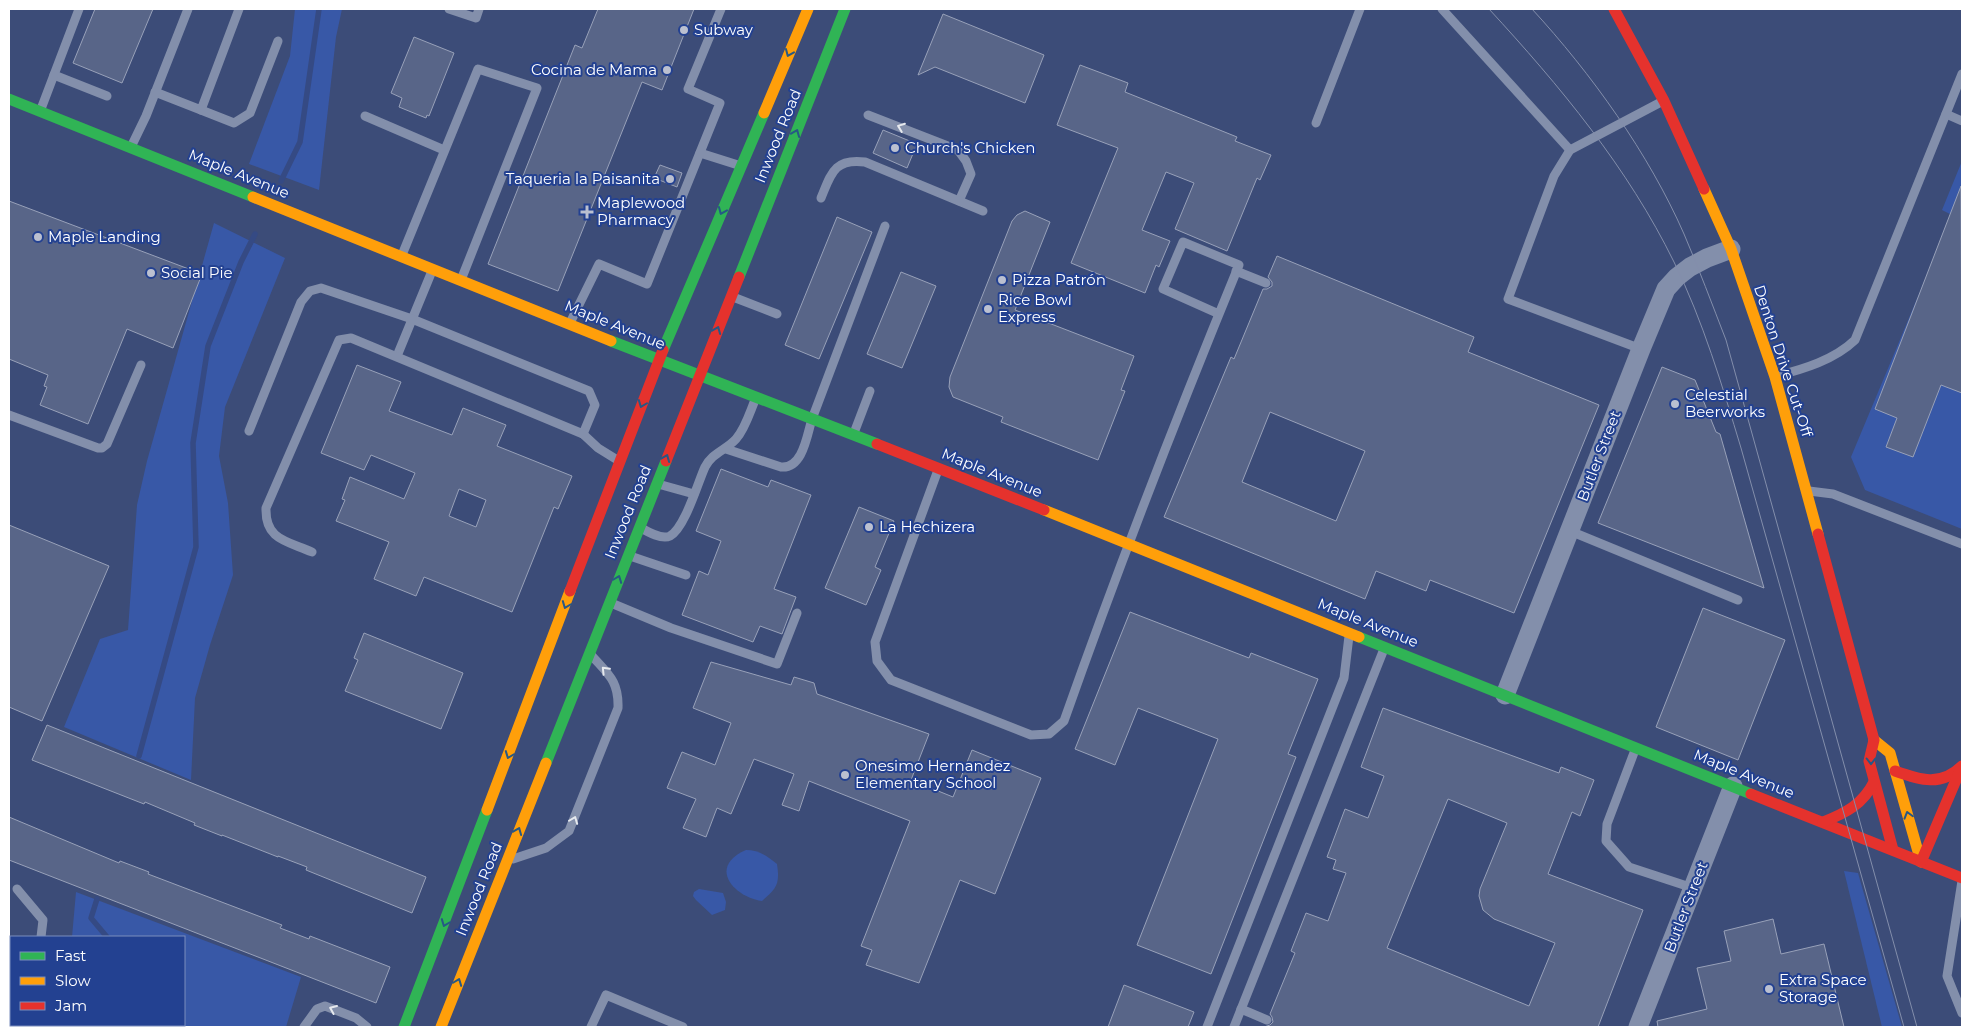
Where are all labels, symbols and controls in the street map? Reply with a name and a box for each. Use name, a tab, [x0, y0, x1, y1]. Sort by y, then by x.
place label: Subway	[694, 20, 754, 39]
marker: Subway	[678, 24, 690, 36]
one-way arrow	[785, 48, 796, 57]
place label: Cocina de Mama	[531, 60, 657, 79]
marker: Cocina de Mama	[661, 64, 673, 76]
street label: Inwood Road	[750, 86, 805, 186]
one-way arrow	[897, 123, 906, 134]
one-way arrow	[789, 129, 800, 138]
place label: Church's Chicken	[905, 138, 1035, 157]
marker: Church's Chicken	[889, 142, 901, 154]
street label: Maple Avenue	[186, 145, 292, 202]
place label: Taqueria la Paisanita	[506, 169, 660, 188]
marker: Taqueria la Paisanita	[664, 173, 676, 185]
place label: Maplewood Pharmacy	[597, 193, 685, 229]
marker: Maplewood Pharmacy	[581, 206, 593, 218]
one-way arrow	[718, 206, 729, 215]
place label: Maple Landing	[48, 227, 161, 246]
marker: Maple Landing	[32, 231, 44, 243]
place label: Social Pie	[161, 263, 233, 282]
marker: Social Pie	[145, 267, 157, 279]
place label: Pizza Patrón	[1012, 270, 1106, 289]
marker: Pizza Patrón	[996, 274, 1008, 286]
street label: Denton Drive Cut-Off	[1750, 282, 1817, 440]
place label: Rice Bowl Express	[998, 290, 1072, 326]
street label: Maple Avenue	[562, 296, 668, 353]
marker: Rice Bowl Express	[982, 303, 994, 315]
one-way arrow	[711, 327, 721, 335]
place label: Celestial Beerworks	[1685, 385, 1765, 421]
marker: Celestial Beerworks	[1669, 398, 1681, 410]
one-way arrow	[638, 399, 648, 408]
street label: Butler Street	[1572, 408, 1625, 504]
street label: Maple Avenue	[939, 444, 1045, 501]
one-way arrow	[660, 454, 671, 463]
street label: Inwood Road	[600, 462, 655, 562]
place label: La Hechizera	[879, 517, 975, 536]
marker: La Hechizera	[863, 521, 875, 533]
one-way arrow	[612, 575, 622, 584]
street label: Maple Avenue	[1315, 594, 1421, 651]
one-way arrow	[562, 601, 572, 609]
one-way arrow	[601, 666, 610, 675]
street label: Maple Avenue	[1691, 745, 1797, 802]
one-way arrow	[505, 750, 515, 759]
place label: Onesimo Hernandez Elementary School	[855, 756, 1011, 792]
one-way arrow	[1866, 758, 1876, 766]
marker: Onesimo Hernandez Elementary School	[839, 769, 851, 781]
one-way arrow	[1904, 811, 1914, 819]
one-way arrow	[568, 816, 578, 824]
one-way arrow	[512, 827, 522, 835]
street label: Inwood Road	[451, 839, 506, 939]
street label: Butler Street	[1659, 859, 1712, 955]
one-way arrow	[440, 918, 451, 927]
legend	[10, 936, 185, 1026]
text: Fast	[55, 946, 86, 965]
place label: Extra Space Storage	[1779, 970, 1867, 1006]
text: Slow	[55, 971, 91, 990]
one-way arrow	[452, 978, 462, 987]
marker: Extra Space Storage	[1763, 983, 1775, 995]
text: Jam	[54, 996, 87, 1015]
one-way arrow	[329, 1005, 338, 1016]

